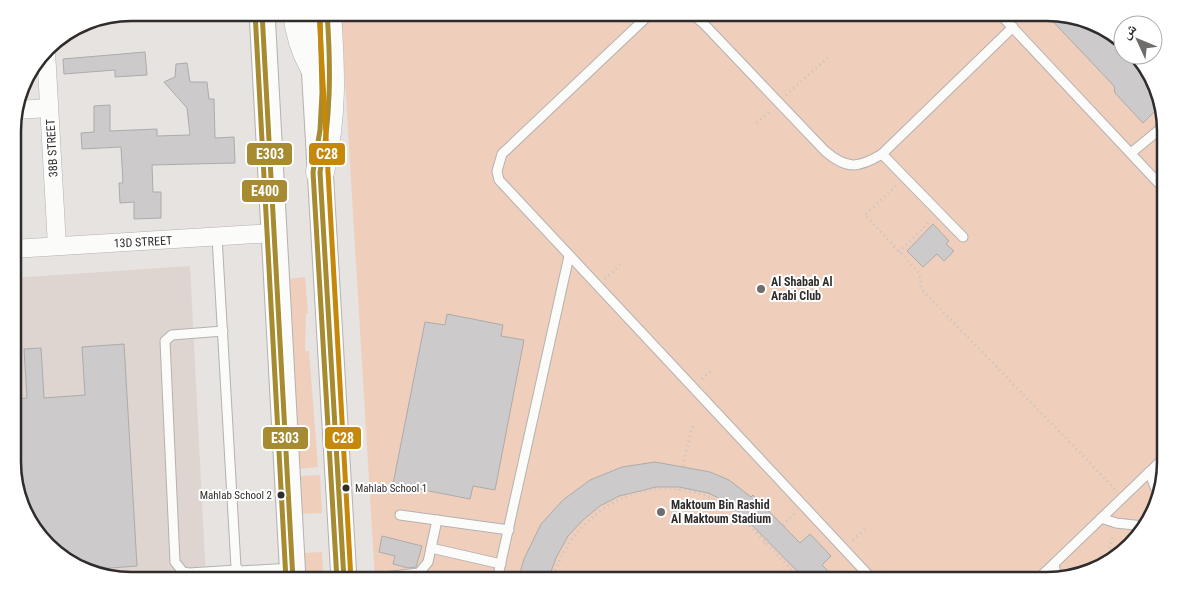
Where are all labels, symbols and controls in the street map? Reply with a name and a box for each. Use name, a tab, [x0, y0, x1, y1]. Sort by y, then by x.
north arrow	[1113, 15, 1163, 65]
text: ش	[1118, 20, 1140, 43]
street label: 38B STREET	[43, 119, 61, 177]
line badge: E303	[246, 142, 293, 166]
line badge: C28	[308, 142, 346, 166]
text: E303	[256, 146, 284, 162]
text: C28	[316, 146, 338, 162]
line badge: E400	[241, 179, 288, 203]
text: E400	[251, 183, 279, 199]
street label: 13D STREET	[113, 233, 173, 251]
place label: Al Shabab Al Arabi Club	[771, 275, 832, 303]
marker: Al Shabab Al Arabi Club	[755, 283, 767, 295]
line badge: E303	[262, 426, 309, 450]
line badge: C28	[324, 426, 362, 450]
text: E303	[271, 430, 299, 446]
text: C28	[332, 430, 354, 446]
place label: Mahlab School 1	[355, 482, 427, 495]
marker: Mahlab School 1	[341, 483, 351, 493]
place label: Mahlab School 2	[200, 489, 272, 502]
marker: Mahlab School 2	[276, 490, 286, 500]
place label: Maktoum Bin Rashid Al Maktoum Stadium	[671, 498, 771, 526]
marker: Maktoum Bin Rashid Al Maktoum Stadium	[655, 506, 667, 518]

